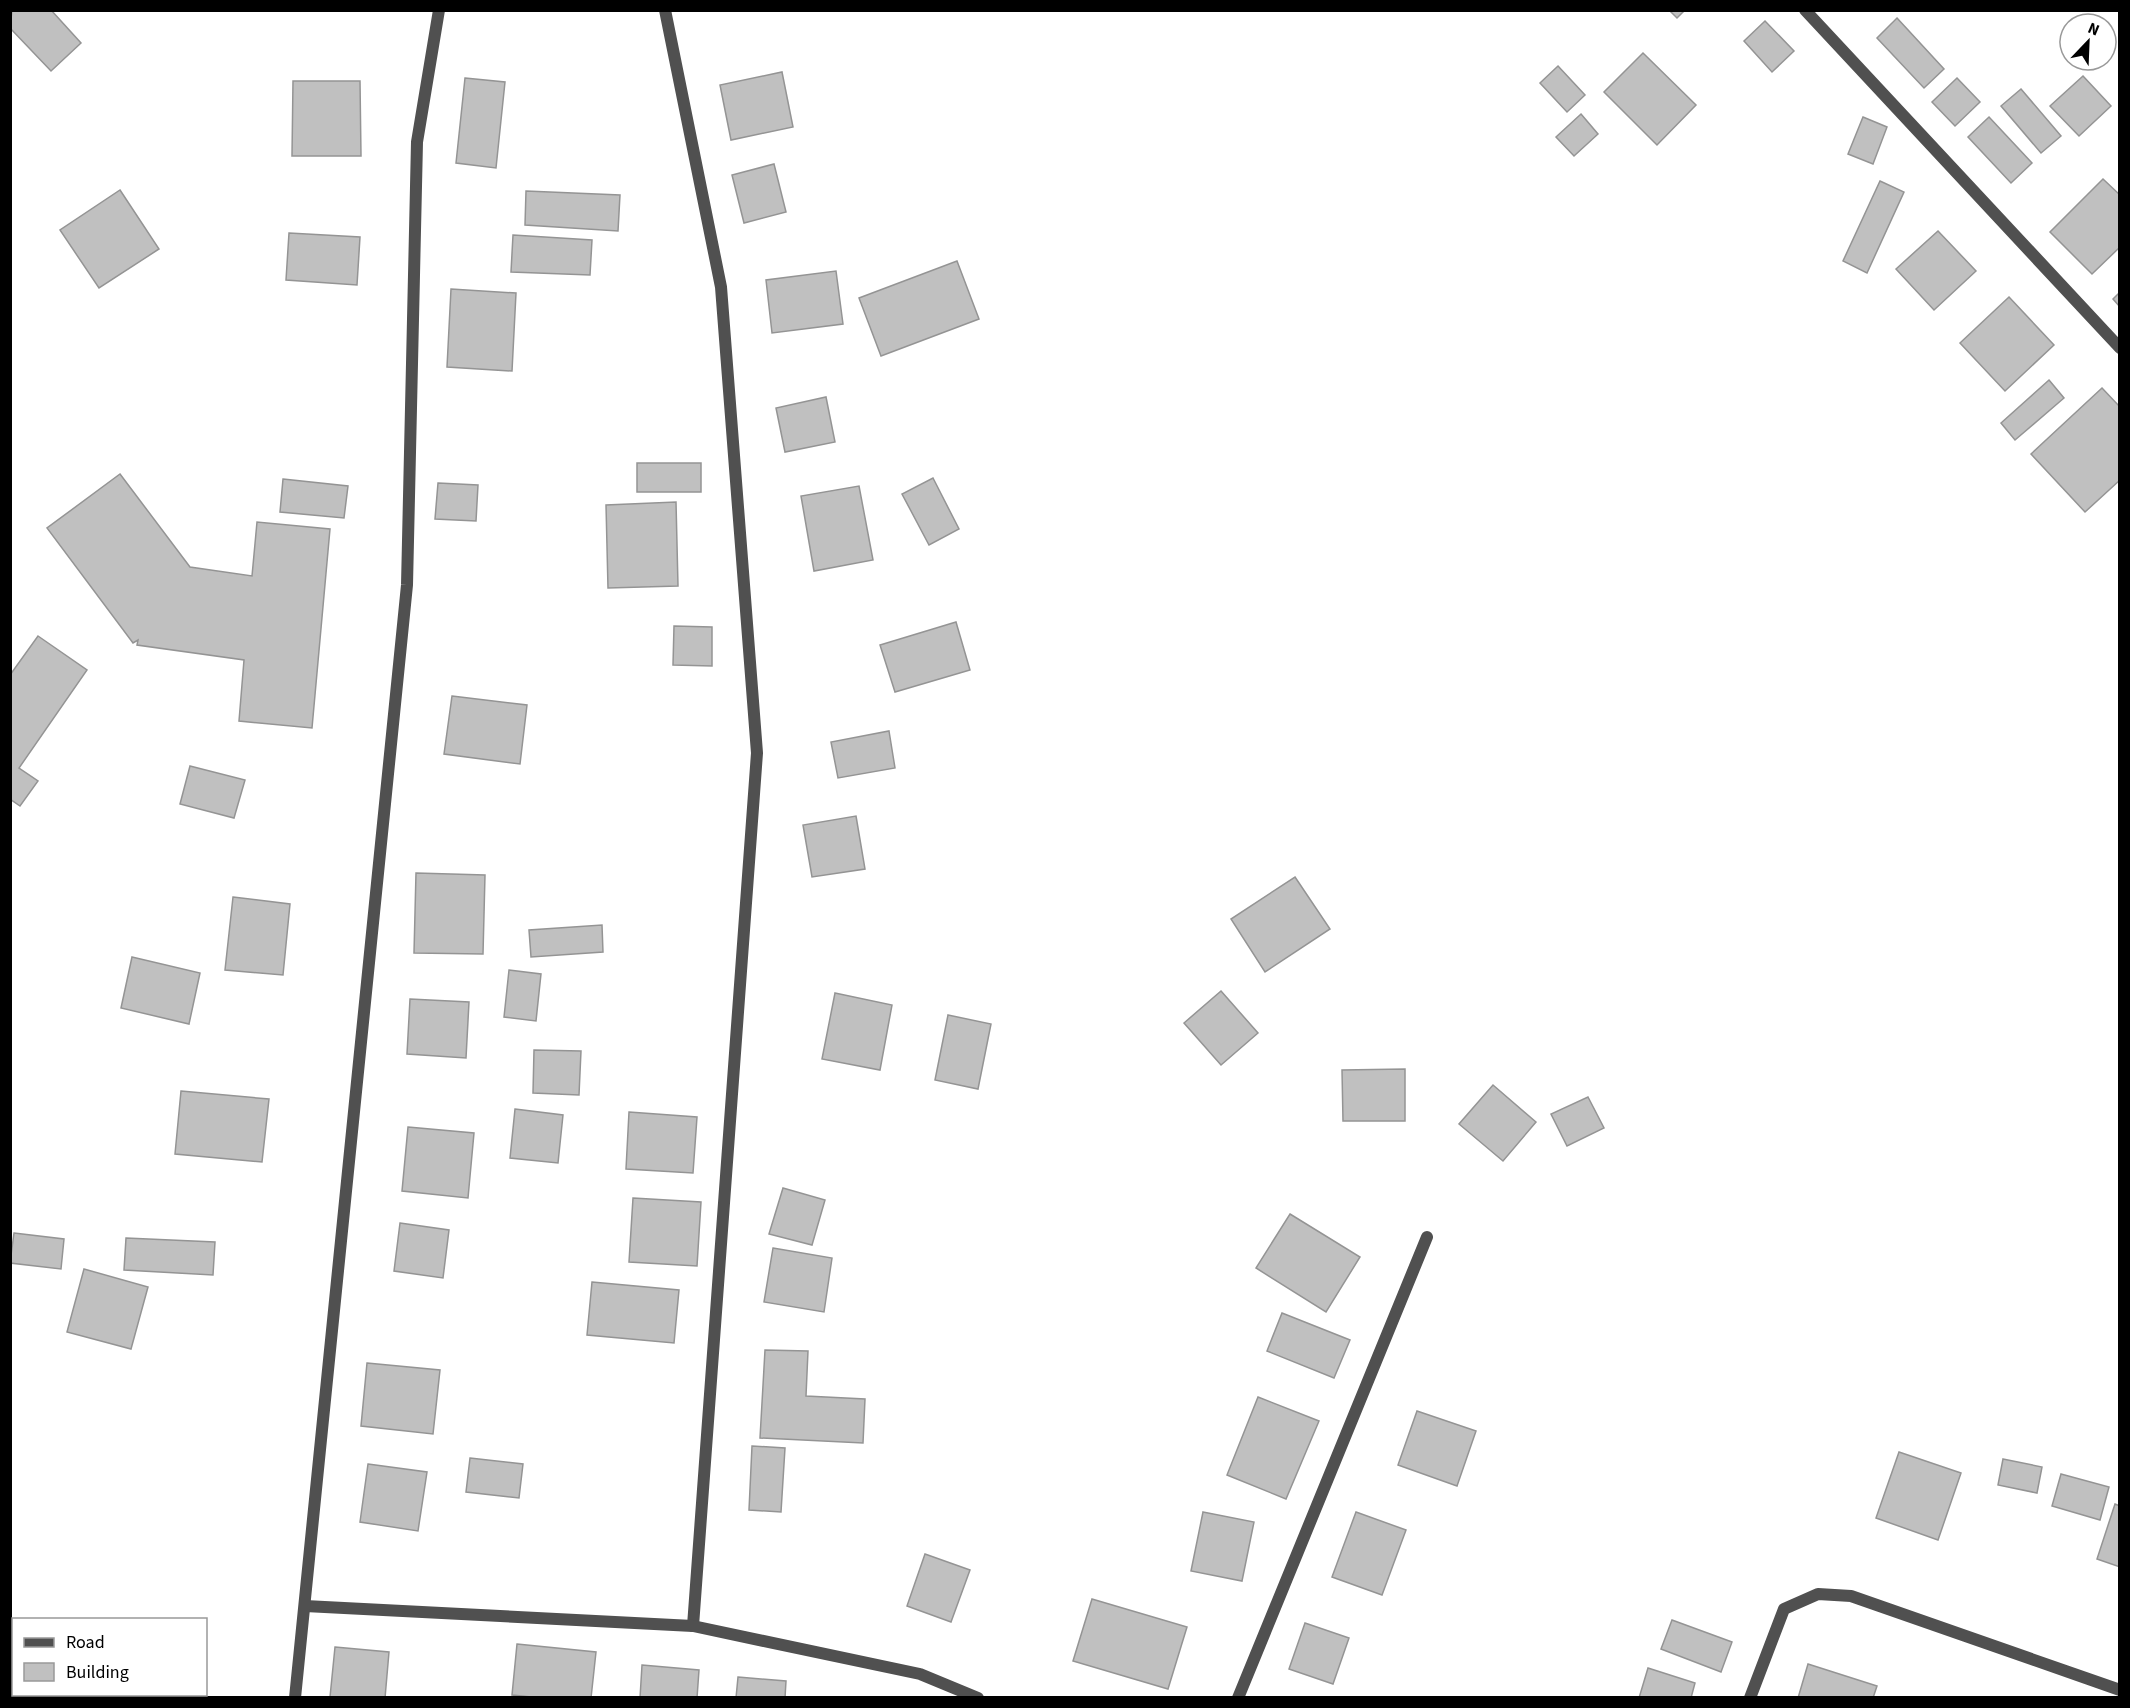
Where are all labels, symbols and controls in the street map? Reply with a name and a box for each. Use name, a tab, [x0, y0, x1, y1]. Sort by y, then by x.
north arrow	[2058, 12, 2118, 72]
text: N	[2084, 17, 2103, 41]
legend	[12, 1618, 207, 1696]
text: Road	[66, 1630, 105, 1655]
text: Building	[66, 1660, 129, 1685]

